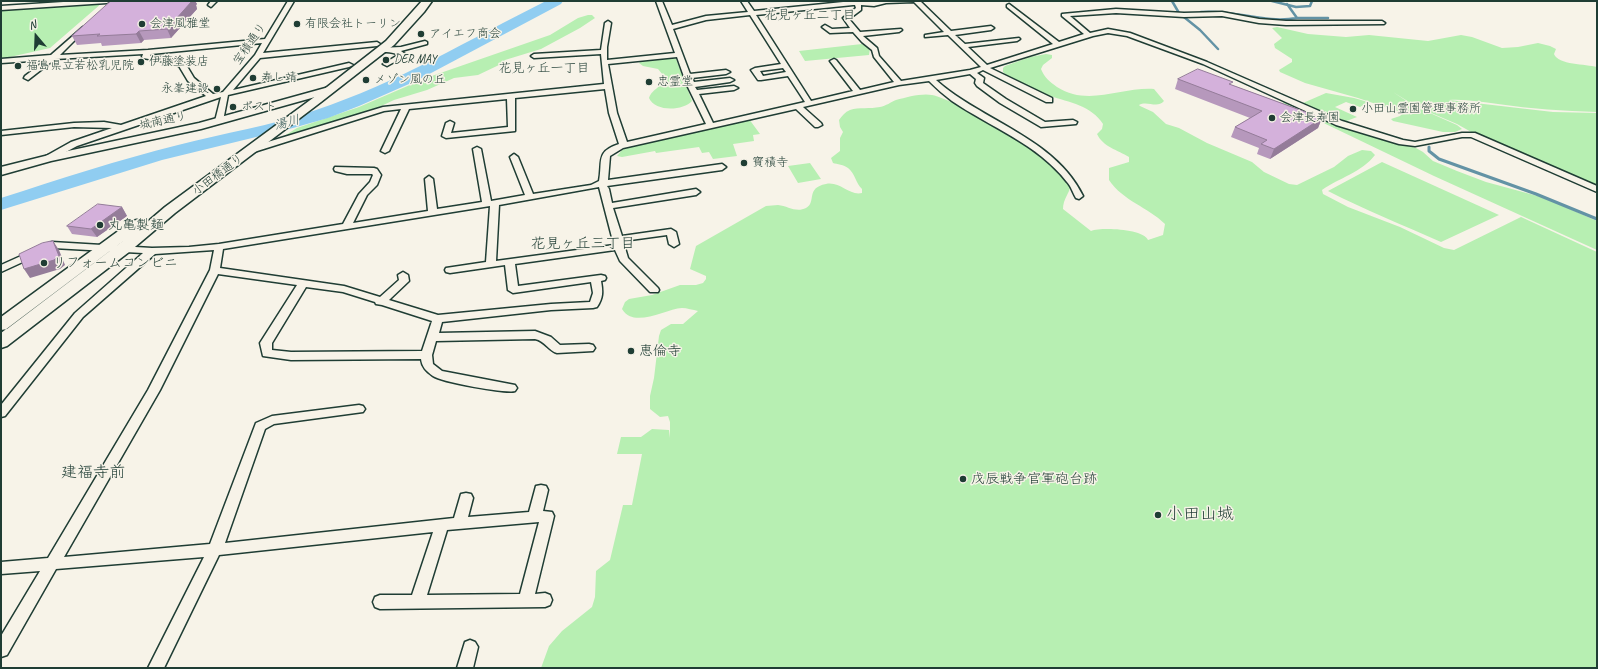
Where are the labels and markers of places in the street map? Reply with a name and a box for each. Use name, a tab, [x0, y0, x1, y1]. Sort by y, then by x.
place label: 会津風雅堂	[150, 17, 210, 31]
place label: 有限会社トーリン	[305, 17, 401, 31]
marker: 会津風雅堂	[137, 19, 147, 29]
marker: 有限会社トーリン	[292, 19, 302, 29]
place label: アイエフ商会	[429, 27, 501, 41]
marker: アイエフ商会	[416, 29, 426, 39]
place label: DER MAY	[394, 53, 436, 67]
place label: 伊藤塗装店	[149, 55, 209, 69]
marker: DER MAY	[381, 55, 391, 65]
marker: 伊藤塗装店	[136, 57, 146, 67]
place label: 福島県立若松乳児院	[26, 59, 134, 73]
marker: 福島県立若松乳児院	[13, 61, 23, 71]
place label: 寿し靖	[261, 71, 297, 85]
marker: 寿し靖	[248, 73, 258, 83]
place label: メゾン風の丘	[374, 73, 446, 87]
marker: メゾン風の丘	[361, 75, 371, 85]
place label: 忠霊堂	[657, 75, 693, 89]
marker: 忠霊堂	[644, 77, 654, 87]
place label: 永峯建設	[161, 82, 209, 96]
marker: 永峯建設	[212, 84, 222, 94]
place label: ポスト	[241, 100, 277, 114]
marker: ポスト	[228, 102, 238, 112]
place label: 小田山霊園管理事務所	[1361, 102, 1481, 116]
marker: 小田山霊園管理事務所	[1348, 104, 1358, 114]
place label: 会津長寿園	[1280, 111, 1340, 125]
marker: 会津長寿園	[1267, 113, 1277, 123]
place label: 寳積寺	[752, 156, 788, 170]
marker: 寳積寺	[739, 158, 749, 168]
place label: 丸亀製麺	[108, 217, 164, 233]
marker: 丸亀製麺	[95, 220, 105, 230]
place label: リフォームコンビニ	[52, 255, 178, 271]
marker: リフォームコンビニ	[39, 258, 49, 268]
place label: 恵倫寺	[639, 343, 681, 359]
marker: 恵倫寺	[626, 346, 636, 356]
place label: 戊辰戦争官軍砲台跡	[971, 471, 1097, 487]
marker: 戊辰戦争官軍砲台跡	[958, 474, 968, 484]
place label: 小田山城	[1166, 505, 1234, 525]
marker: 小田山城	[1153, 510, 1163, 520]

